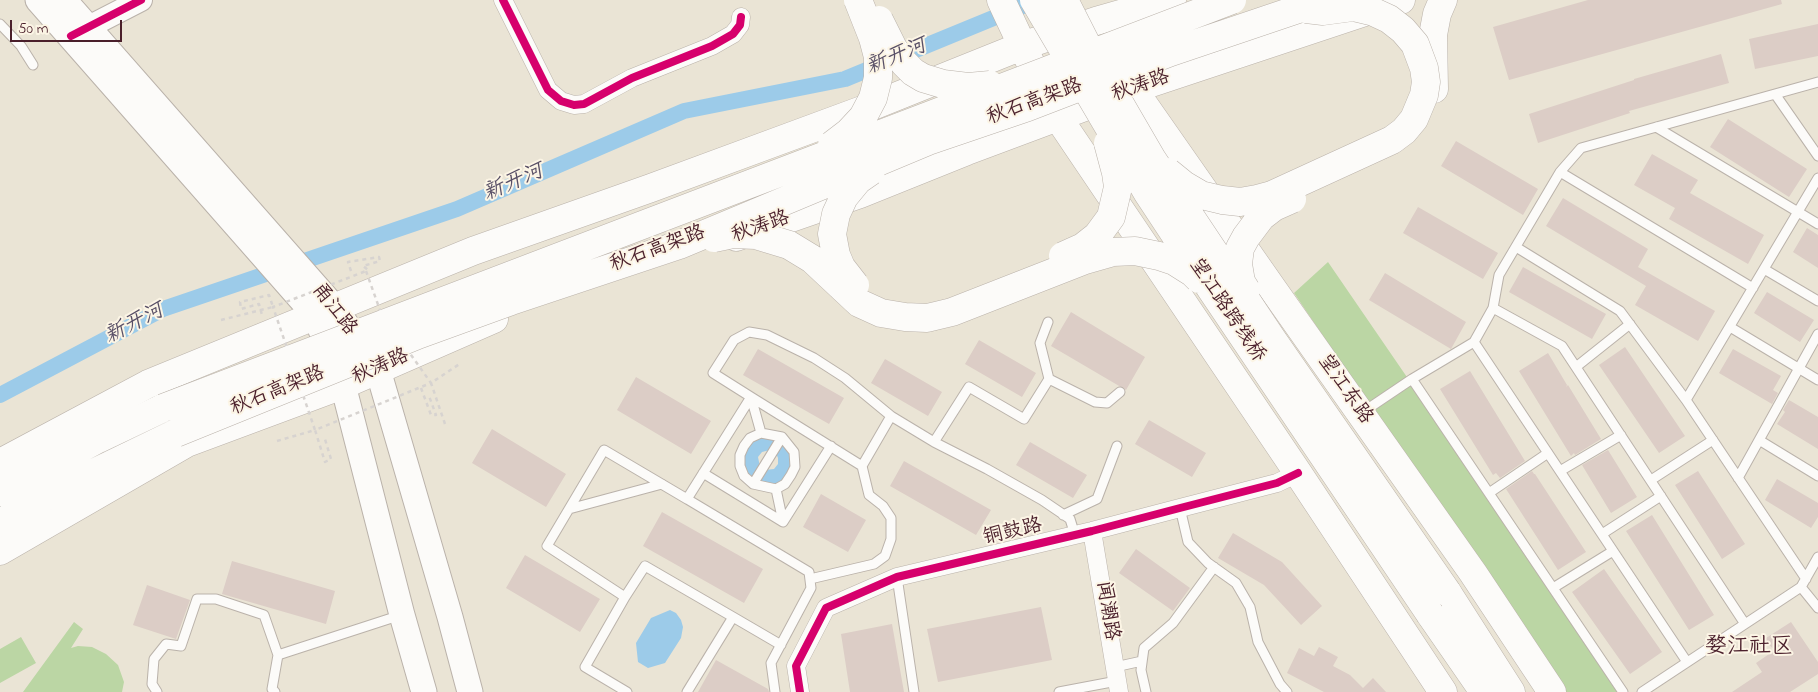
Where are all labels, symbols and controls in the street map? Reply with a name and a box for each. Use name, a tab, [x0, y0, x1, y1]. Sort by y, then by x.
scale bar	[12, 10, 125, 42]
text: 50 m	[18, 18, 48, 40]
water label: 新开河	[863, 35, 931, 81]
street label: 秋涛路	[1109, 66, 1173, 108]
street label: 秋石高架路	[984, 75, 1086, 131]
water label: 新开河	[480, 160, 548, 208]
street label: 秋涛路	[729, 207, 793, 249]
street label: 秋石高架路	[607, 222, 709, 278]
street label: 望江路跨线桥	[1183, 255, 1269, 367]
street label: 甬江路	[305, 279, 361, 341]
water label: 新开河	[101, 299, 169, 351]
street label: 秋涛路	[349, 345, 413, 391]
street label: 望江东路	[1311, 350, 1377, 430]
street label: 秋石高架路	[227, 362, 329, 422]
street label: 铜鼓路	[981, 515, 1045, 551]
street label: 闻潮路	[1089, 579, 1123, 643]
district label: 婺江社区	[1705, 635, 1793, 661]

